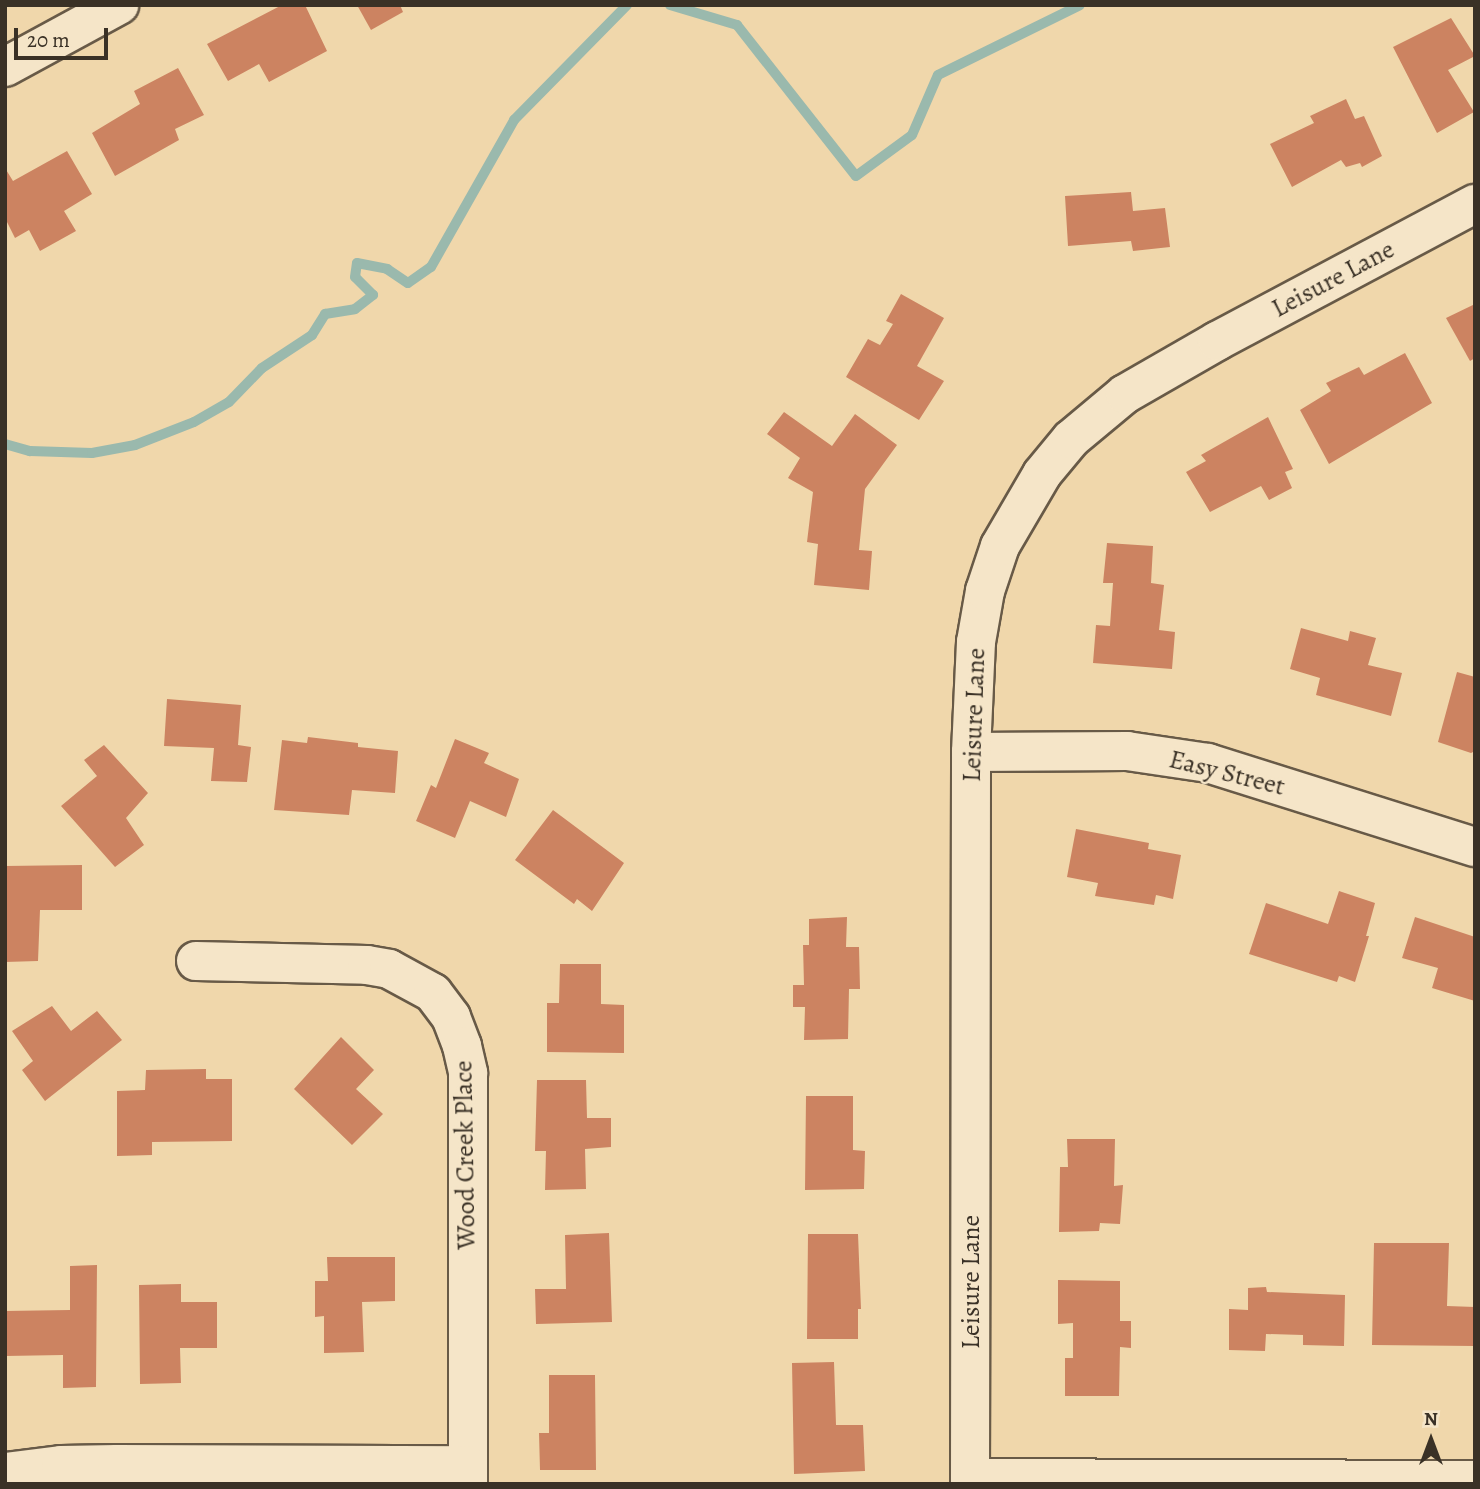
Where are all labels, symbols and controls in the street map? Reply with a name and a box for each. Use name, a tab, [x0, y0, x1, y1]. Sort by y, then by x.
scale bar	[18, 14, 112, 58]
text: 20 m	[27, 26, 70, 54]
street label: Leisure Lane	[1266, 234, 1400, 324]
street label: Leisure Lane	[956, 647, 992, 783]
street label: Easy Street	[1166, 744, 1288, 802]
street label: Wood Creek Place	[448, 1060, 482, 1250]
street label: Leisure Lane	[955, 1215, 987, 1349]
north arrow	[1396, 1405, 1466, 1475]
text: N	[1424, 1406, 1438, 1432]

